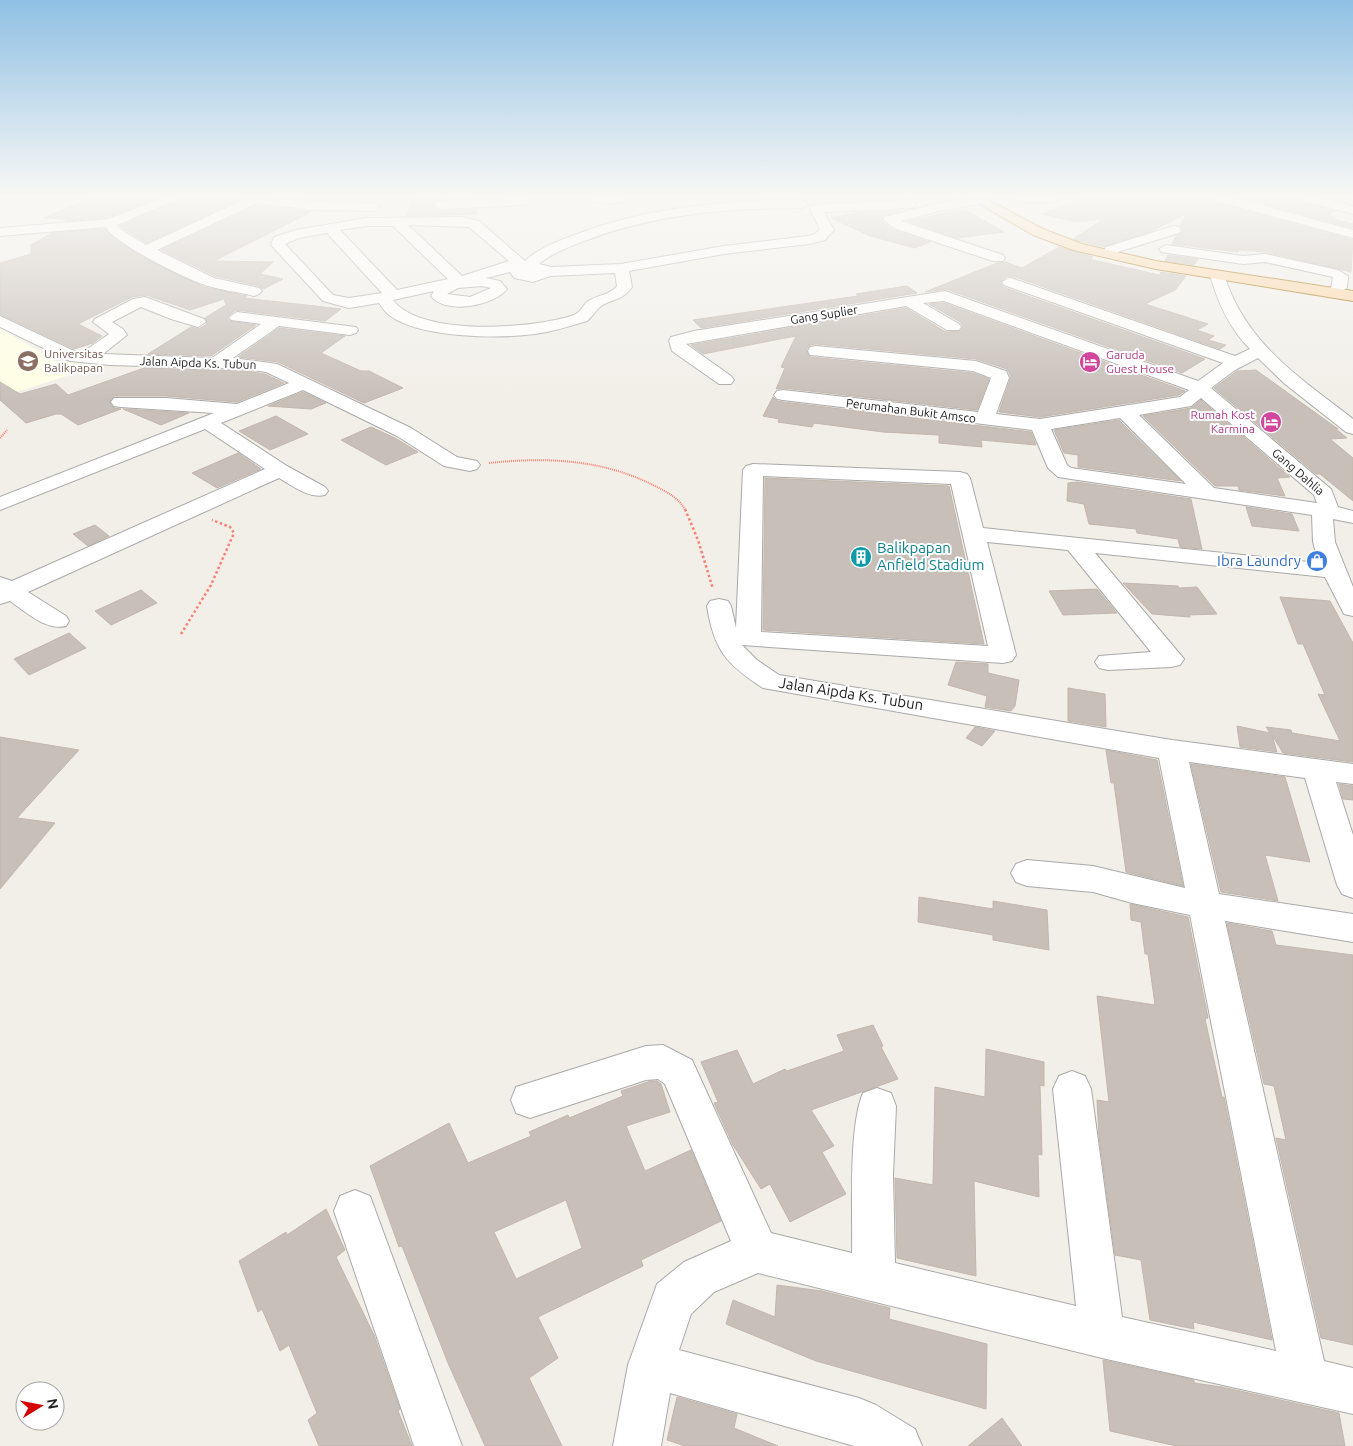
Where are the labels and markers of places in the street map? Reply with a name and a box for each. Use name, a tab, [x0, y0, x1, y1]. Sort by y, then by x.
place label: Universitas Balikpapan	[44, 347, 103, 374]
place label: Garuda Guest House	[1106, 348, 1174, 375]
school or university icon: Universitas Balikpapan	[16, 349, 40, 373]
hotel icon: Garuda Guest House	[1078, 350, 1102, 374]
place label: Rumah Kost Karmina	[1190, 408, 1255, 435]
hotel icon: Rumah Kost Karmina	[1259, 410, 1283, 434]
place label: Balikpapan Anfield Stadium	[877, 539, 984, 573]
building icon: Balikpapan Anfield Stadium	[849, 545, 873, 569]
shop icon: Ibra Laundry	[1305, 549, 1329, 573]
place label: Ibra Laundry	[1217, 552, 1301, 569]

